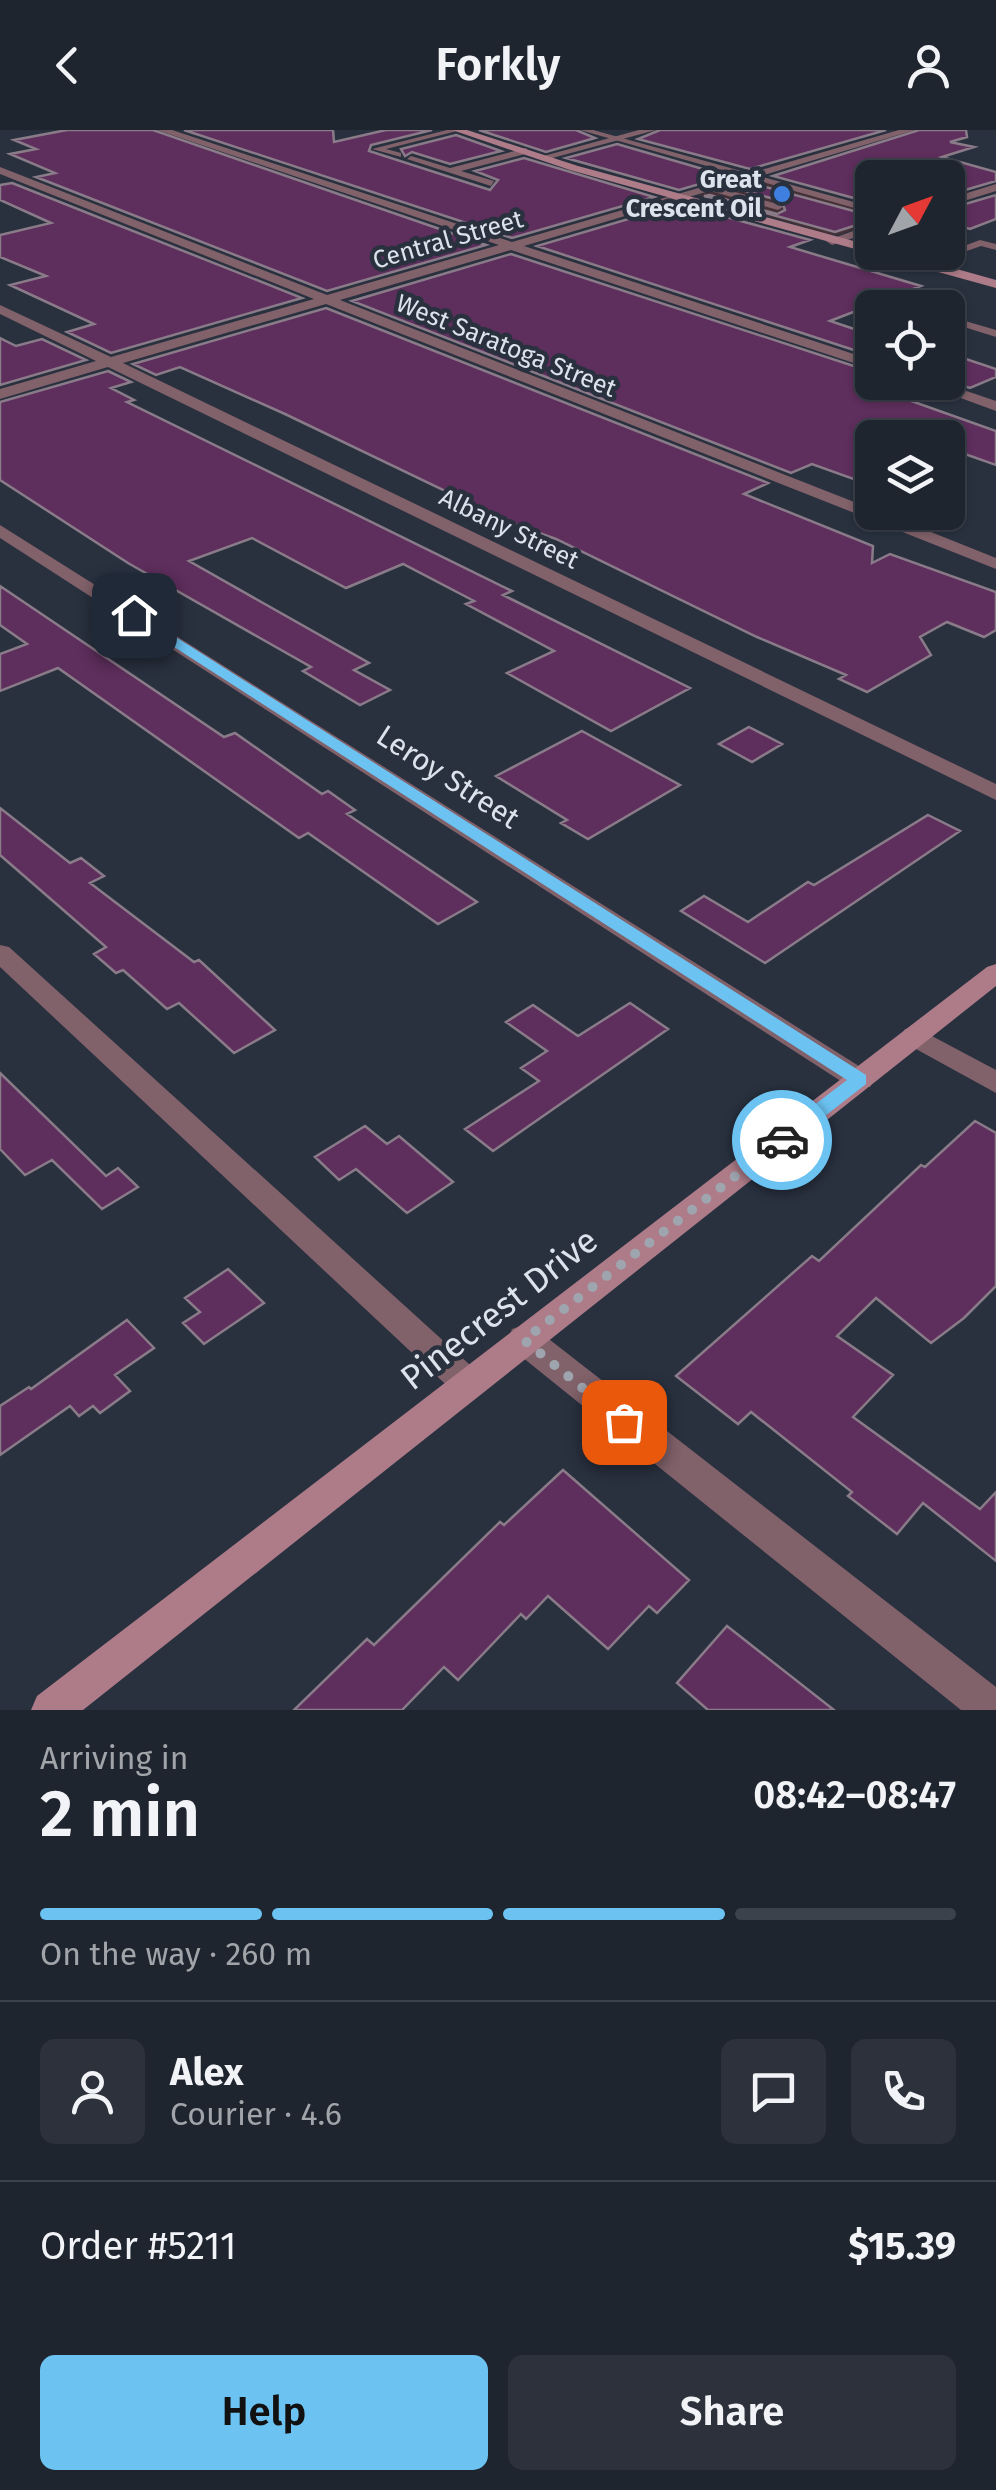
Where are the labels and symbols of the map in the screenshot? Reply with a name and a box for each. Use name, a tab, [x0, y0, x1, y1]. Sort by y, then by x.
north arrow	[855, 160, 965, 270]
place label: Great Crescent Oil	[626, 165, 763, 224]
marker: Great Crescent Oil	[771, 183, 793, 205]
street label: Central Street	[370, 204, 527, 276]
street label: West Saratoga Street	[392, 288, 621, 404]
street label: Albany Street	[435, 482, 584, 576]
pin	[92, 573, 177, 658]
street label: Leroy Street	[370, 718, 526, 836]
courier	[732, 1090, 832, 1190]
street label: Pinecrest Drive	[392, 1219, 606, 1399]
pin	[582, 1380, 667, 1465]

